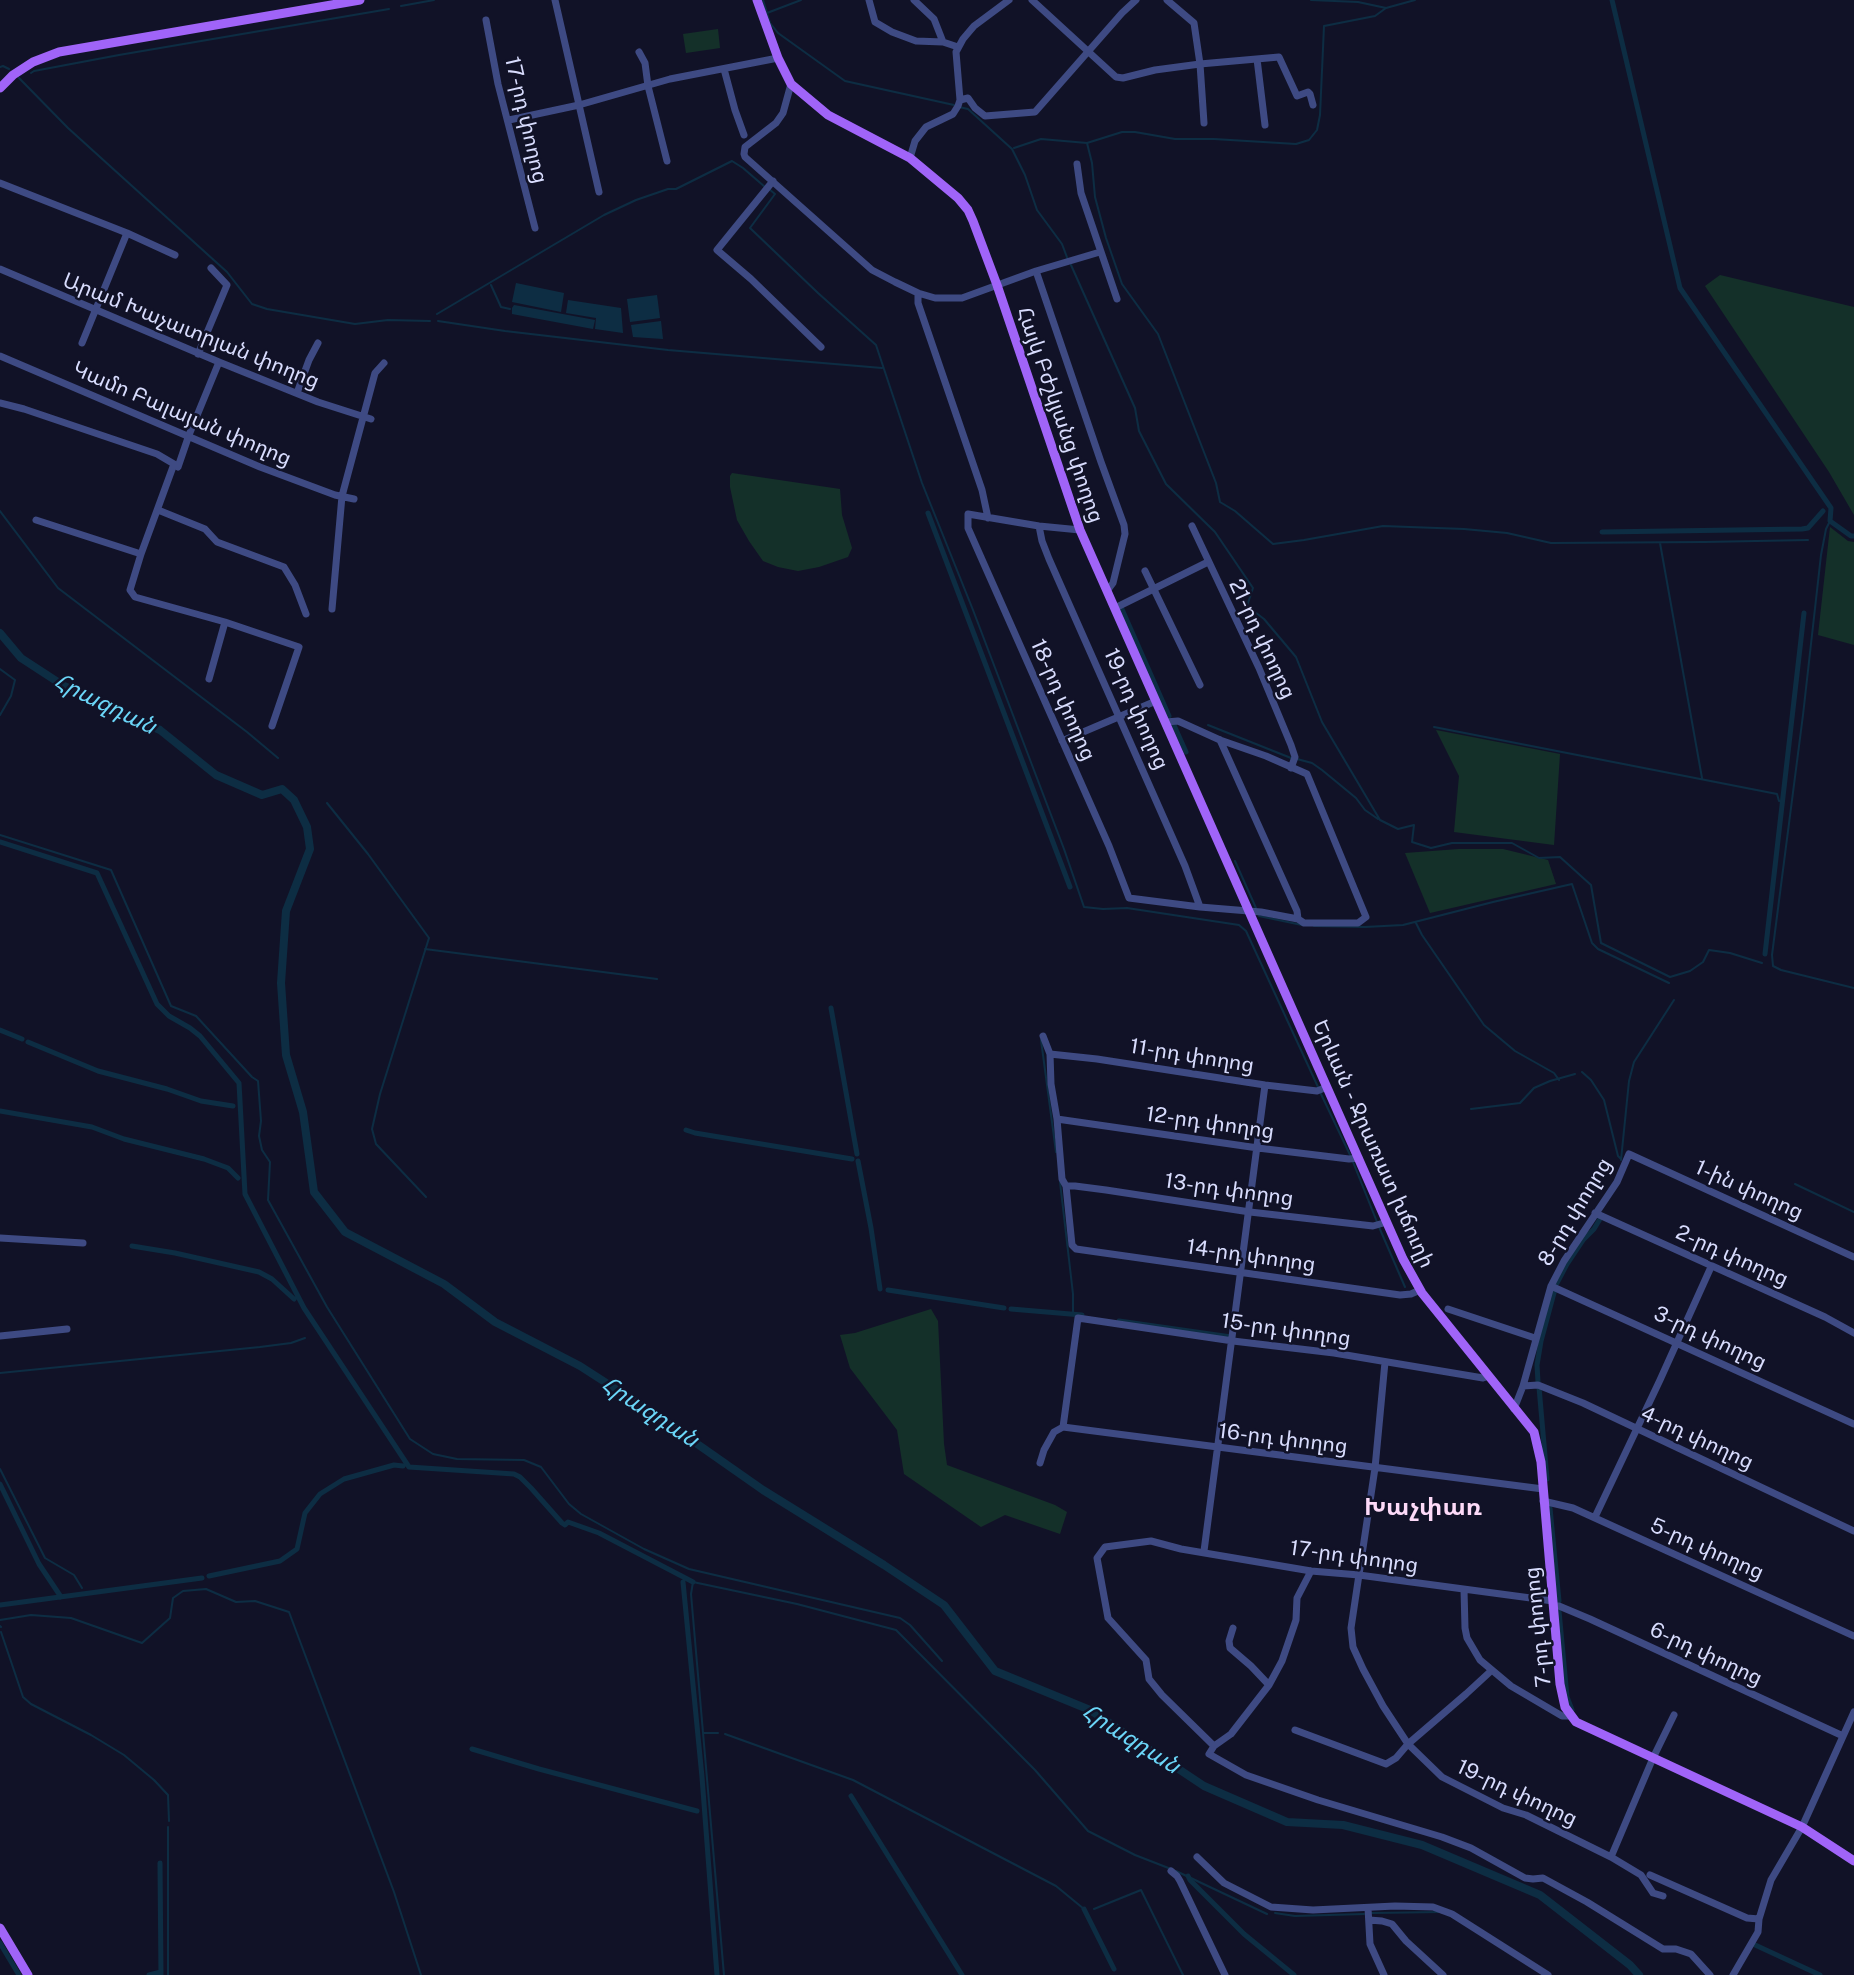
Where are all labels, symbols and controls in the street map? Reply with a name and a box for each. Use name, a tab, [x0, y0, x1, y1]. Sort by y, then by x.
street label: 17-րդ փողոց	[499, 54, 553, 186]
street label: Արամ Խաչատրյան փողոց	[59, 268, 323, 394]
street label: Հայկ Բժշկյանց փողոց	[1011, 304, 1109, 526]
street label: Կամո Բալայան փողոց	[69, 356, 295, 472]
street label: 21-րդ փողոց	[1223, 575, 1301, 703]
street label: 18-րդ փողոց	[1025, 635, 1101, 765]
street label: 19-րդ փողոց	[1098, 645, 1174, 773]
water label: Հրազդան	[49, 667, 161, 741]
street label: Երևան - Ջրառատ խճուղի	[1307, 1016, 1439, 1272]
street label: 11-րդ փողոց	[1128, 1034, 1256, 1078]
street label: 12-րդ փողոց	[1144, 1102, 1276, 1144]
street label: 8-րդ փողոց	[1533, 1153, 1617, 1271]
street label: 1-ին փողոց	[1691, 1155, 1807, 1225]
street label: 13-րդ փողոց	[1163, 1168, 1295, 1212]
street label: 2-րդ փողոց	[1672, 1220, 1792, 1292]
street label: 14-րդ փողոց	[1185, 1234, 1317, 1278]
street label: 3-րդ փողոց	[1650, 1301, 1770, 1375]
street label: 15-րդ փողոց	[1220, 1308, 1352, 1352]
water label: Հրազդան	[596, 1370, 704, 1454]
street label: 4-րդ փողոց	[1637, 1401, 1757, 1475]
street label: 16-րդ փողոց	[1217, 1419, 1349, 1459]
district label: Խաչփառ	[1364, 1494, 1482, 1522]
street label: 5-րդ փողոց	[1646, 1513, 1768, 1585]
street label: 17-րդ փողոց	[1288, 1536, 1420, 1578]
street label: 7-րդ փողոց	[1519, 1566, 1557, 1688]
street label: 6-րդ փողոց	[1646, 1617, 1766, 1691]
water label: Հրազդան	[1077, 1698, 1185, 1780]
street label: 19-րդ փողոց	[1453, 1754, 1581, 1832]

